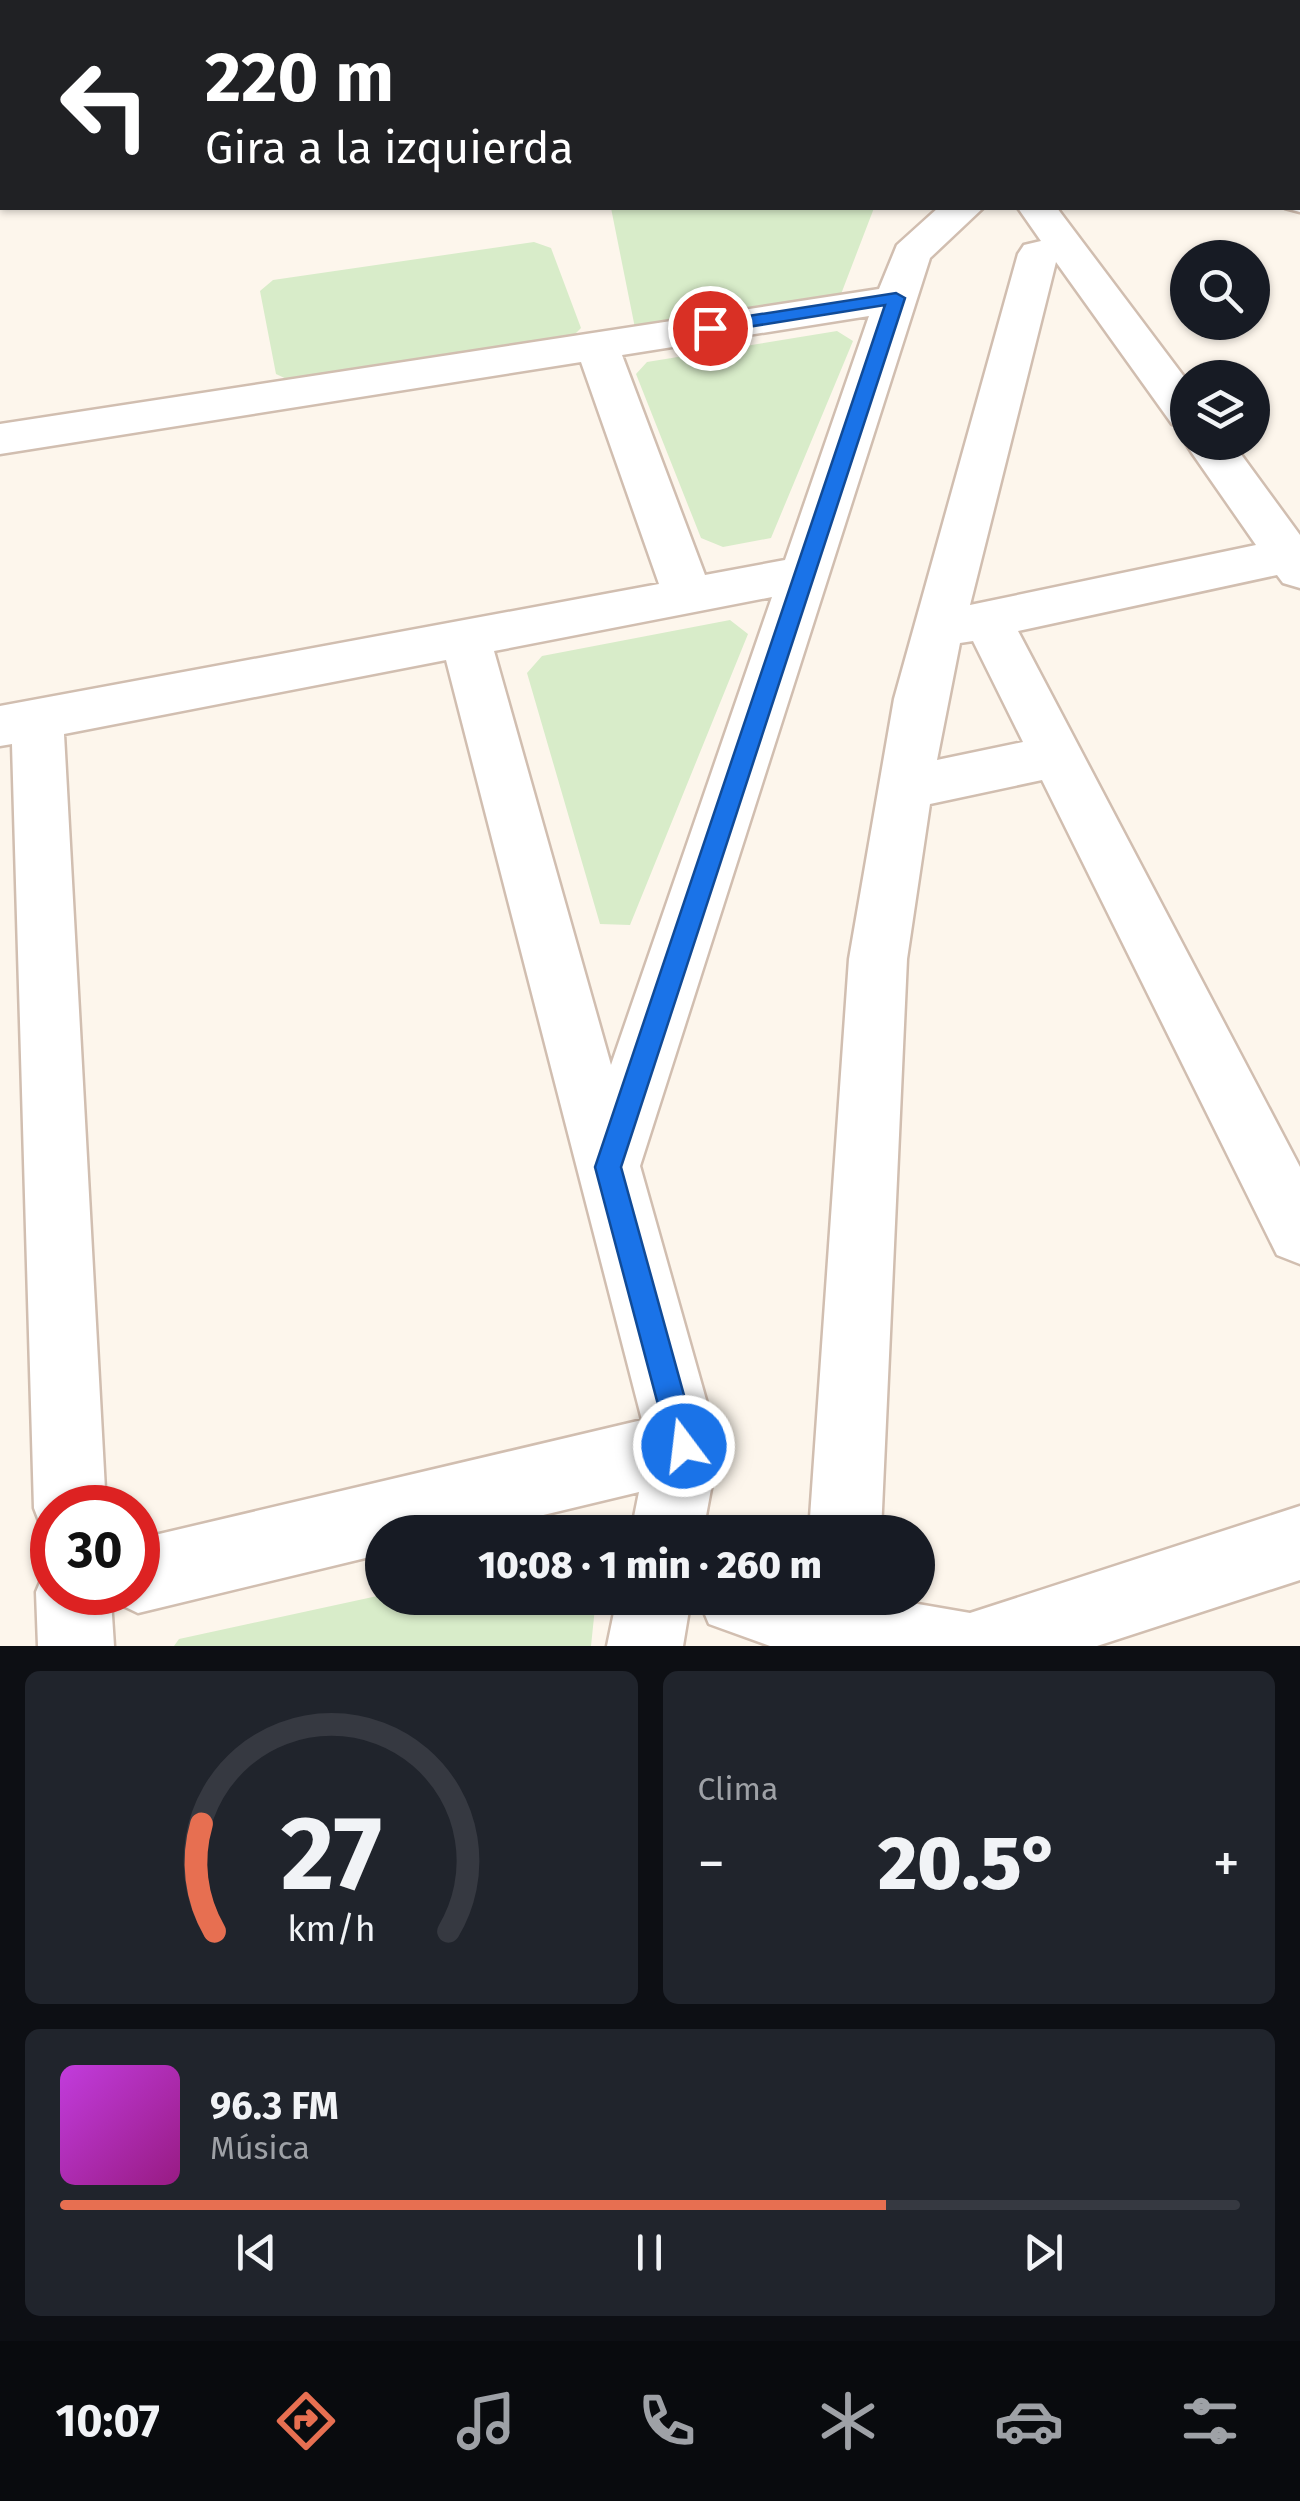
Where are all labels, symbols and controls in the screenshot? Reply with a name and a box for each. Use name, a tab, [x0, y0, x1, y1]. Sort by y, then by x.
text: 220 m	[205, 36, 394, 120]
icon: left	[40, 40, 170, 170]
text: Gira a la izquierda	[205, 121, 574, 175]
map controls	[1170, 240, 1270, 460]
button: search	[1170, 240, 1270, 340]
pin	[668, 286, 753, 371]
icon: arrive	[683, 301, 738, 356]
button: layers	[1170, 360, 1270, 460]
position arrow	[632, 1394, 736, 1498]
speed limit sign: 30	[30, 1485, 160, 1615]
text: 10:08 · 1 min · 260 m	[478, 1542, 822, 1588]
text: Clima	[698, 1770, 778, 1808]
text: 27	[281, 1792, 382, 1917]
text: 20.5°	[878, 1819, 1060, 1909]
text: −	[698, 1831, 725, 1897]
text: +	[1213, 1831, 1240, 1897]
text: km/h	[287, 1908, 375, 1950]
text: 96.3 FM	[210, 2083, 339, 2129]
text: Música	[210, 2129, 310, 2167]
icon: previous	[229, 2225, 284, 2280]
icon: pause	[622, 2225, 677, 2280]
icon: next	[1016, 2225, 1071, 2280]
icon: directions	[271, 2386, 341, 2456]
icon: music	[451, 2386, 521, 2456]
icon: phone	[632, 2386, 702, 2456]
icon: climate	[813, 2386, 883, 2456]
icon: car	[994, 2386, 1064, 2456]
icon: filters	[1175, 2386, 1245, 2456]
text: 10:07	[55, 2394, 160, 2448]

